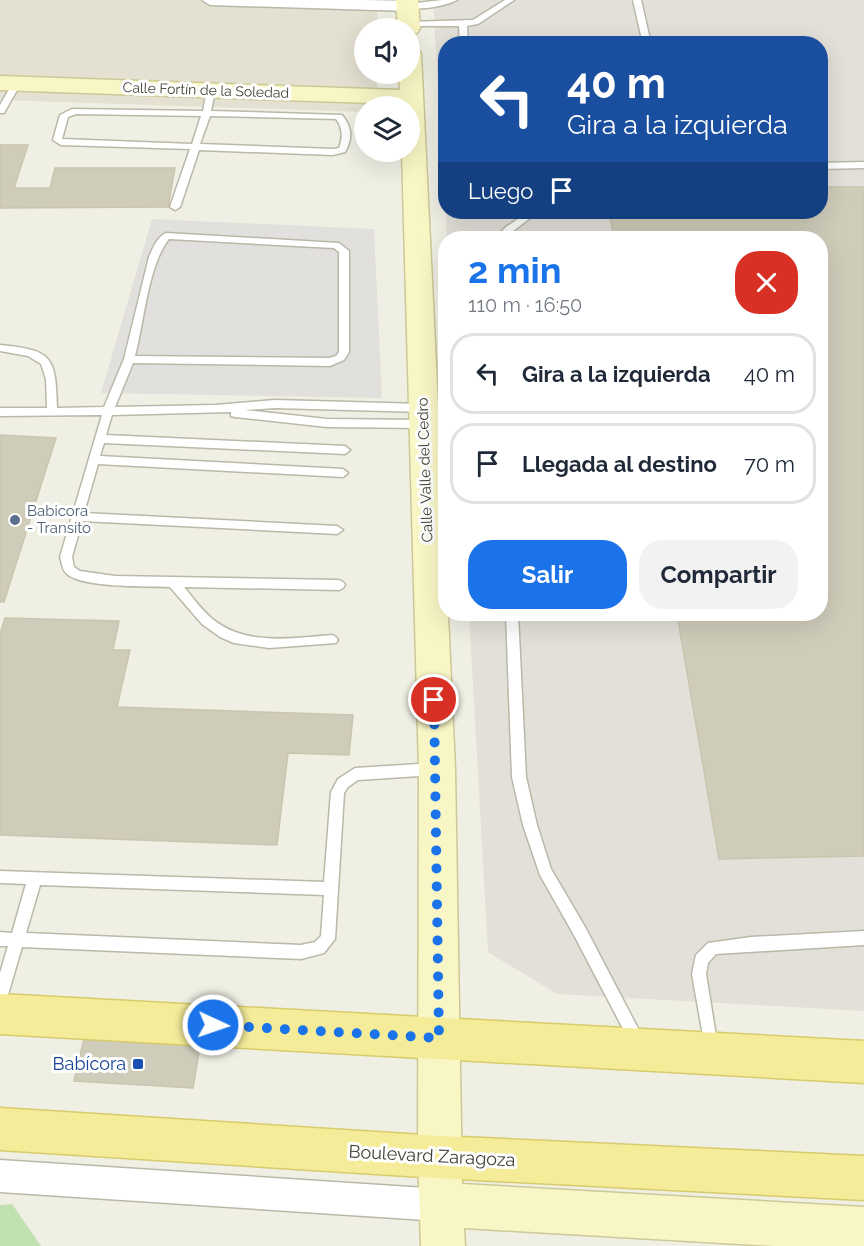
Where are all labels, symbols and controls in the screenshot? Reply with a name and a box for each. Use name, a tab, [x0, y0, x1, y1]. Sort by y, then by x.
map controls	[354, 18, 420, 162]
button: sound	[354, 18, 420, 84]
text: 40 m	[567, 59, 666, 108]
icon: left	[468, 60, 546, 138]
street label: Calle Fortín de la Soledad	[122, 79, 290, 101]
button: layers	[354, 96, 420, 162]
text: Gira a la izquierda	[567, 109, 788, 140]
icon: arrive	[545, 174, 578, 207]
text: Luego	[468, 178, 533, 204]
text: 2 min	[468, 249, 561, 291]
button: close	[735, 251, 798, 314]
text: 110 m · 16:50	[468, 293, 582, 317]
icon: left	[471, 357, 504, 390]
text: Gira a la izquierda	[522, 361, 711, 387]
text: 40 m	[744, 361, 795, 387]
street label: Calle Valle del Cedro	[413, 397, 437, 543]
icon: arrive	[471, 447, 504, 480]
text: Llegada al destino	[522, 451, 717, 477]
text: 70 m	[744, 451, 795, 477]
place label: Babicora - Transito	[27, 502, 91, 537]
marker: Babicora - Transito	[8, 513, 22, 527]
button: Salir	[468, 540, 627, 609]
button: Compartir	[639, 540, 798, 609]
pin	[408, 674, 459, 725]
icon: arrive	[417, 683, 450, 716]
position arrow	[181, 993, 245, 1057]
place label: Babícora	[53, 1053, 126, 1074]
marker: Babícora	[131, 1057, 145, 1071]
street label: Boulevard Zaragoza	[348, 1141, 516, 1170]

